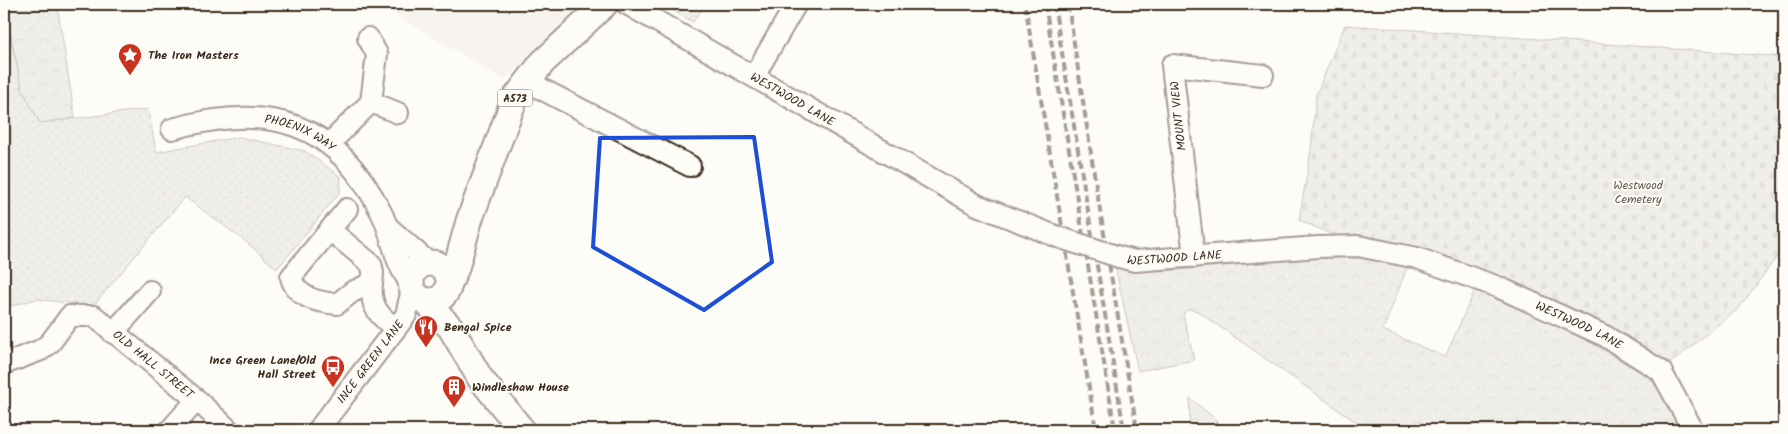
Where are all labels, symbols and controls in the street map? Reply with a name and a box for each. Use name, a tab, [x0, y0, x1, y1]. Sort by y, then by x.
place icon: The Iron Masters	[117, 42, 143, 76]
place label: The Iron Masters	[148, 46, 239, 65]
street label: WESTWOOD LANE	[747, 68, 839, 132]
street label: MOUNT VIEW	[1165, 80, 1192, 152]
road number: A573	[498, 90, 532, 106]
street label: PHOENIX WAY	[263, 110, 340, 157]
park label: Westwood Cemetery	[1613, 176, 1664, 209]
street label: WESTWOOD LANE	[1125, 245, 1223, 271]
street label: WESTWOOD LANE	[1532, 296, 1627, 355]
restaurant icon: Bengal Spice	[413, 314, 439, 348]
street label: INCE GREEN LANE	[332, 315, 410, 408]
place label: Bengal Spice	[444, 318, 512, 337]
street label: OLD HALL STREET	[108, 326, 199, 405]
place label: Ince Green Lane/Old Hall Street	[209, 351, 317, 384]
bus stop icon: Ince Green Lane/Old Hall Street	[320, 354, 346, 388]
building icon: Windleshaw House	[441, 374, 467, 408]
place label: Windleshaw House	[472, 378, 569, 397]

